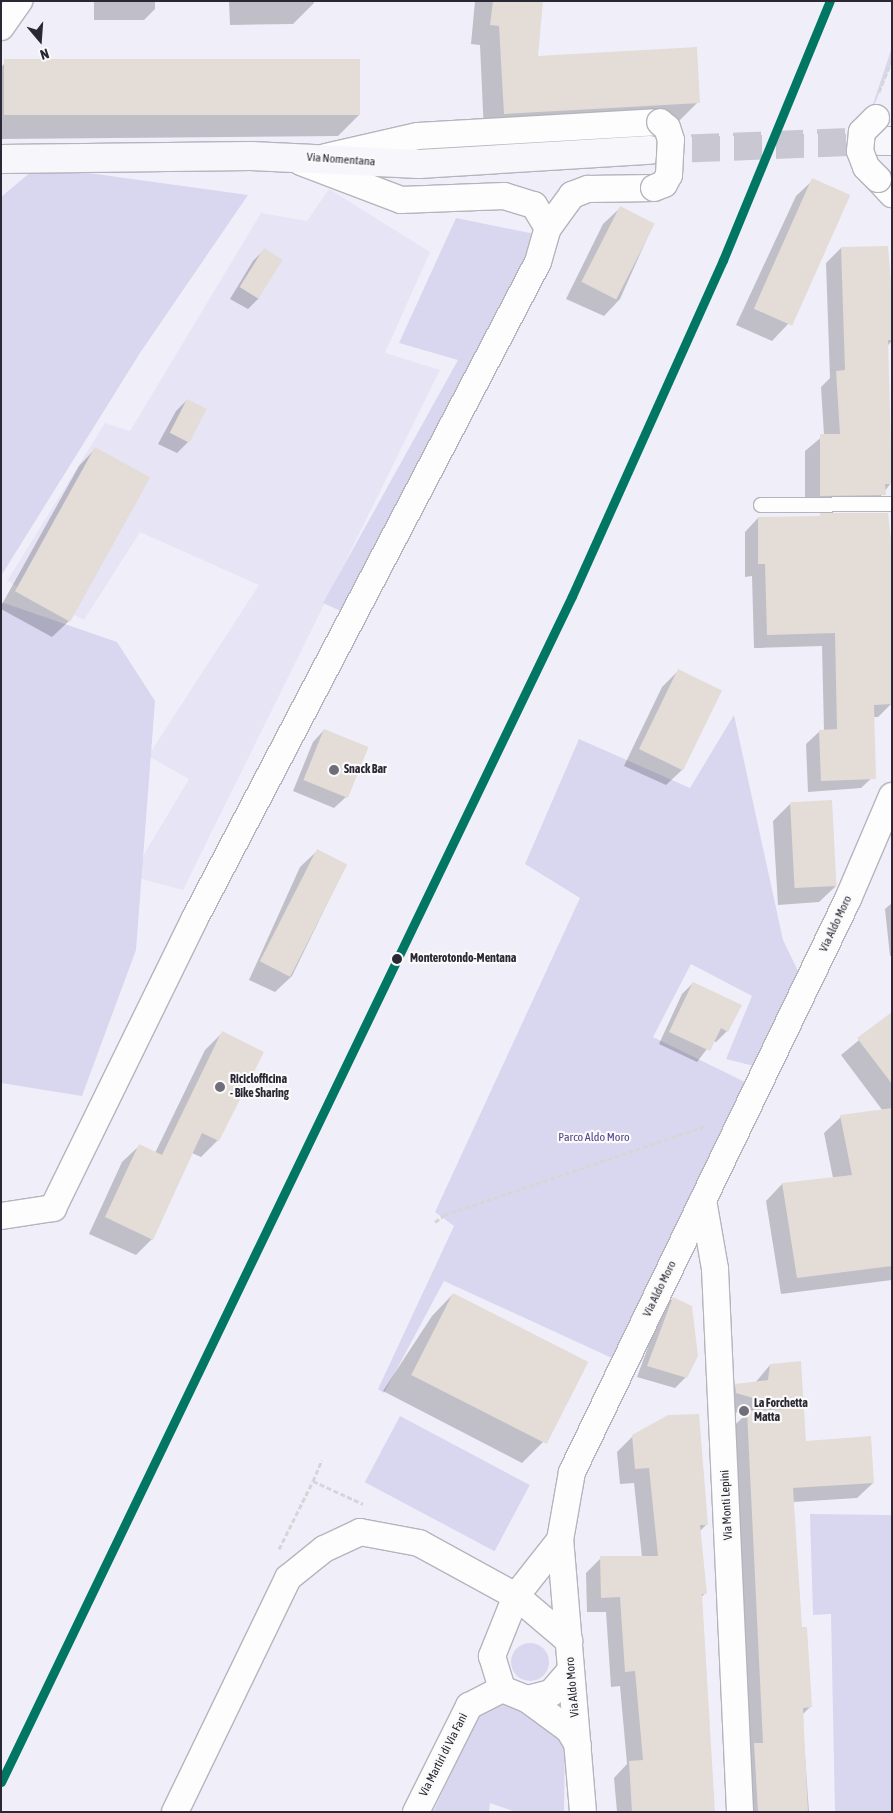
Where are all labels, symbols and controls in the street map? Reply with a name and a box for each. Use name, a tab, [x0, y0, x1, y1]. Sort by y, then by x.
north arrow	[15, 15, 65, 65]
text: N	[38, 45, 51, 63]
street label: Via Nomentana	[306, 150, 376, 170]
place label: Snack Bar	[344, 763, 387, 777]
marker: Snack Bar	[328, 764, 340, 776]
street label: Via Aldo Moro	[817, 893, 855, 955]
marker: Monterotondo-Mentana	[388, 950, 406, 968]
place label: Monterotondo-Mentana	[410, 952, 516, 966]
place label: Riciclofficina - Bike Sharing	[230, 1073, 289, 1101]
marker: Riciclofficina - Bike Sharing	[214, 1081, 226, 1093]
park label: Parco Aldo Moro	[558, 1131, 630, 1145]
street label: Via Aldo Moro	[640, 1259, 680, 1319]
place label: La Forchetta Matta	[754, 1397, 808, 1425]
marker: La Forchetta Matta	[738, 1405, 750, 1417]
street label: Via Monti Lepini	[718, 1469, 736, 1541]
street label: Via Aldo Moro	[563, 1656, 583, 1718]
street label: Via Martiri di Via Fani	[417, 1711, 471, 1799]

